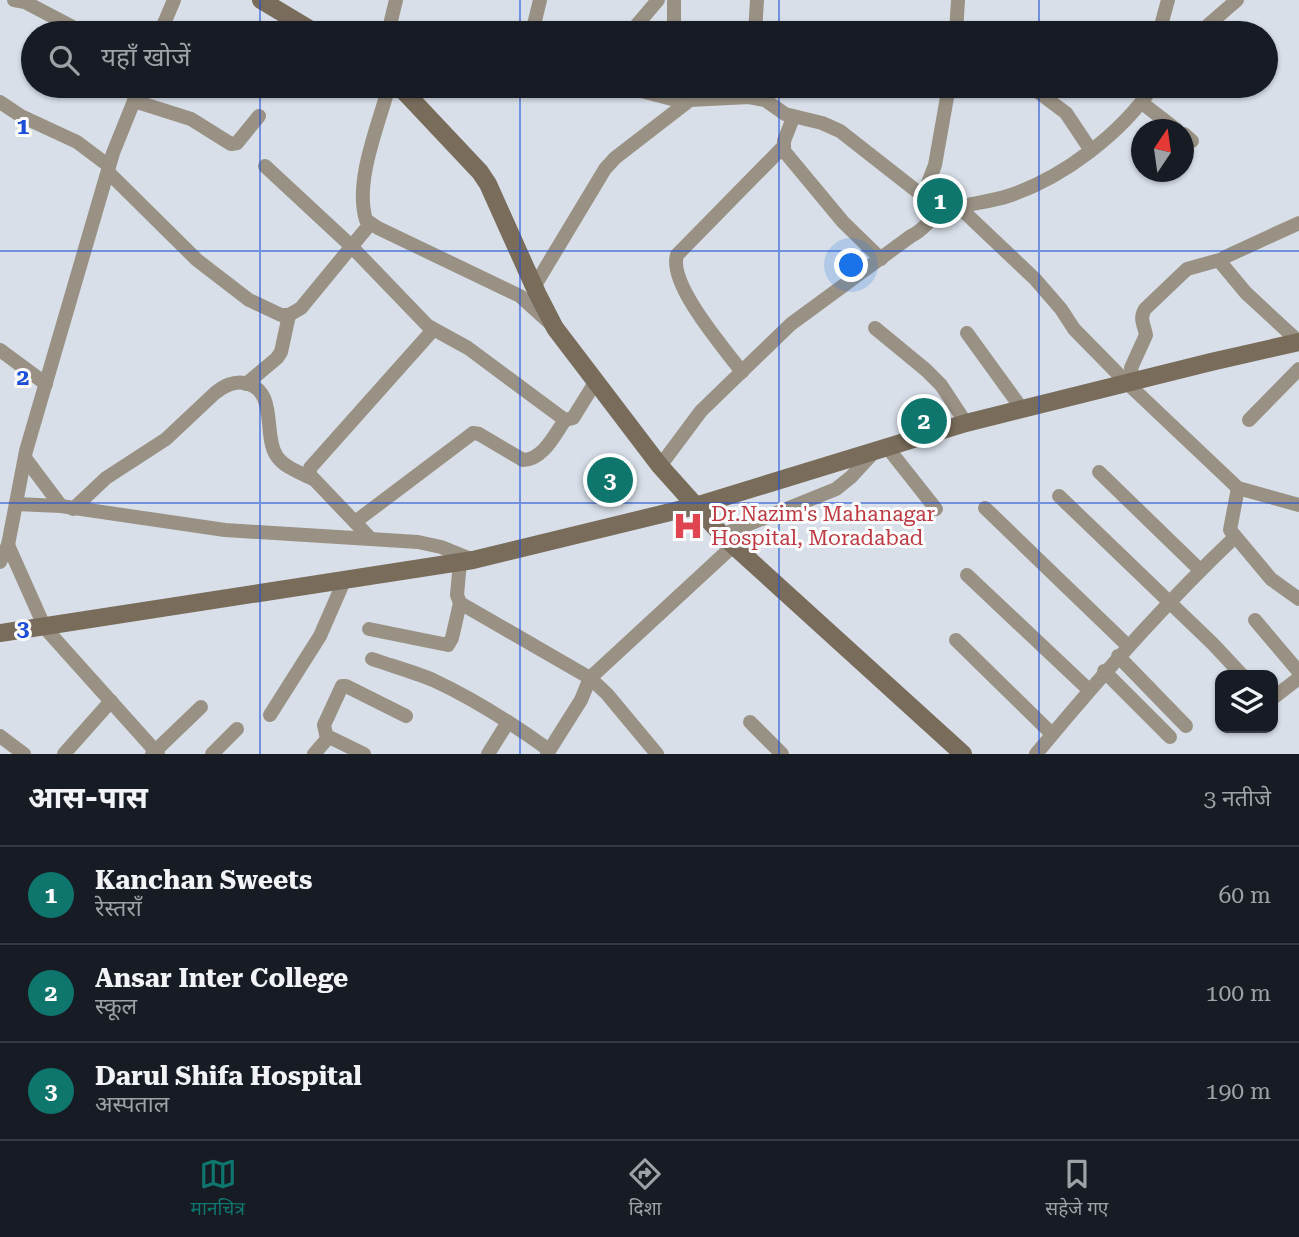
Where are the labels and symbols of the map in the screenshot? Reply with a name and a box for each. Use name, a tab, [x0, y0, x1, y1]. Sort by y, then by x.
text: 1	[17, 113, 30, 140]
north arrow	[1131, 119, 1194, 182]
pin: 1	[917, 175, 963, 227]
your location	[834, 248, 868, 282]
text: 2	[17, 364, 29, 391]
pin: 2	[901, 395, 947, 447]
pin: 3	[587, 454, 633, 506]
place label: Dr.Nazim's Mahanagar Hospital, Moradabad	[711, 502, 936, 550]
hospital icon: Dr.Nazim's Mahanagar Hospital, Moradabad	[671, 509, 705, 543]
text: 3	[17, 615, 30, 642]

